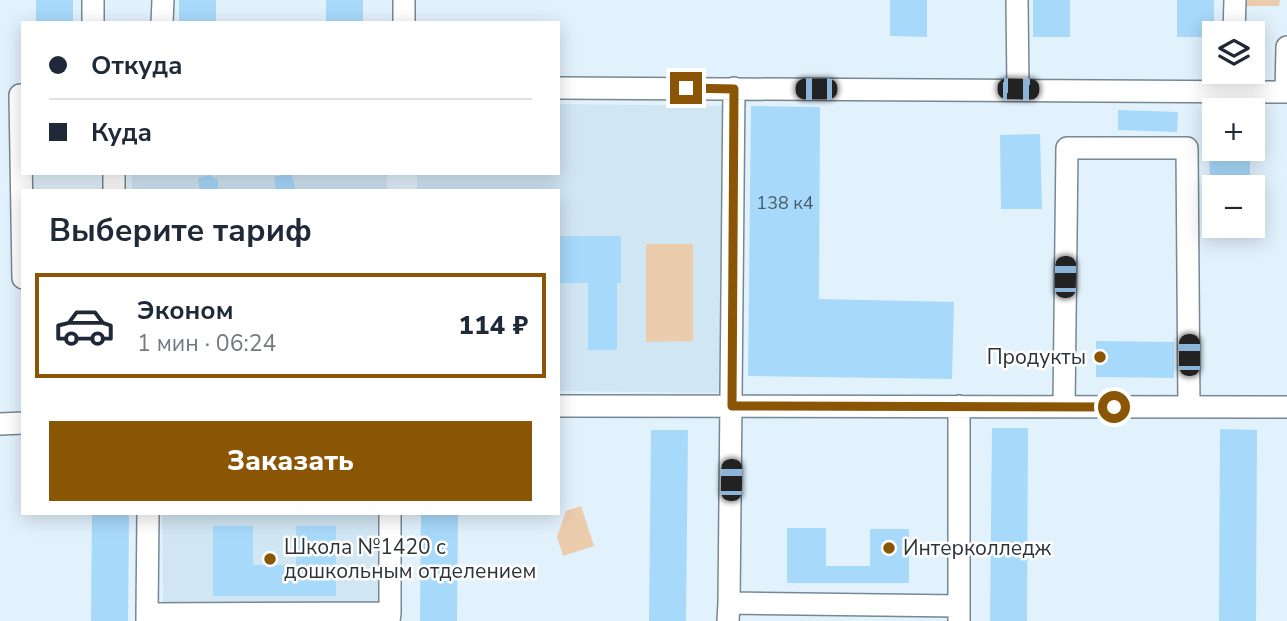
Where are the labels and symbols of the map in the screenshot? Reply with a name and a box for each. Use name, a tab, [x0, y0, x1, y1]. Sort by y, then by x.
route end	[670, 72, 702, 104]
car	[997, 78, 1040, 100]
car	[796, 79, 838, 100]
house number: 138 к4	[756, 191, 814, 215]
car	[1055, 256, 1076, 298]
car	[1179, 334, 1200, 376]
place label: Продукты	[987, 343, 1086, 371]
marker: Продукты	[1092, 349, 1108, 365]
route start	[1098, 391, 1130, 423]
car	[721, 459, 742, 501]
place label: Школа №1420 с дошкольным отделением	[284, 533, 536, 585]
place label: Интерколледж	[903, 534, 1052, 562]
marker: Интерколледж	[881, 540, 897, 556]
marker: Школа №1420 с дошкольным отделением	[262, 551, 278, 567]

